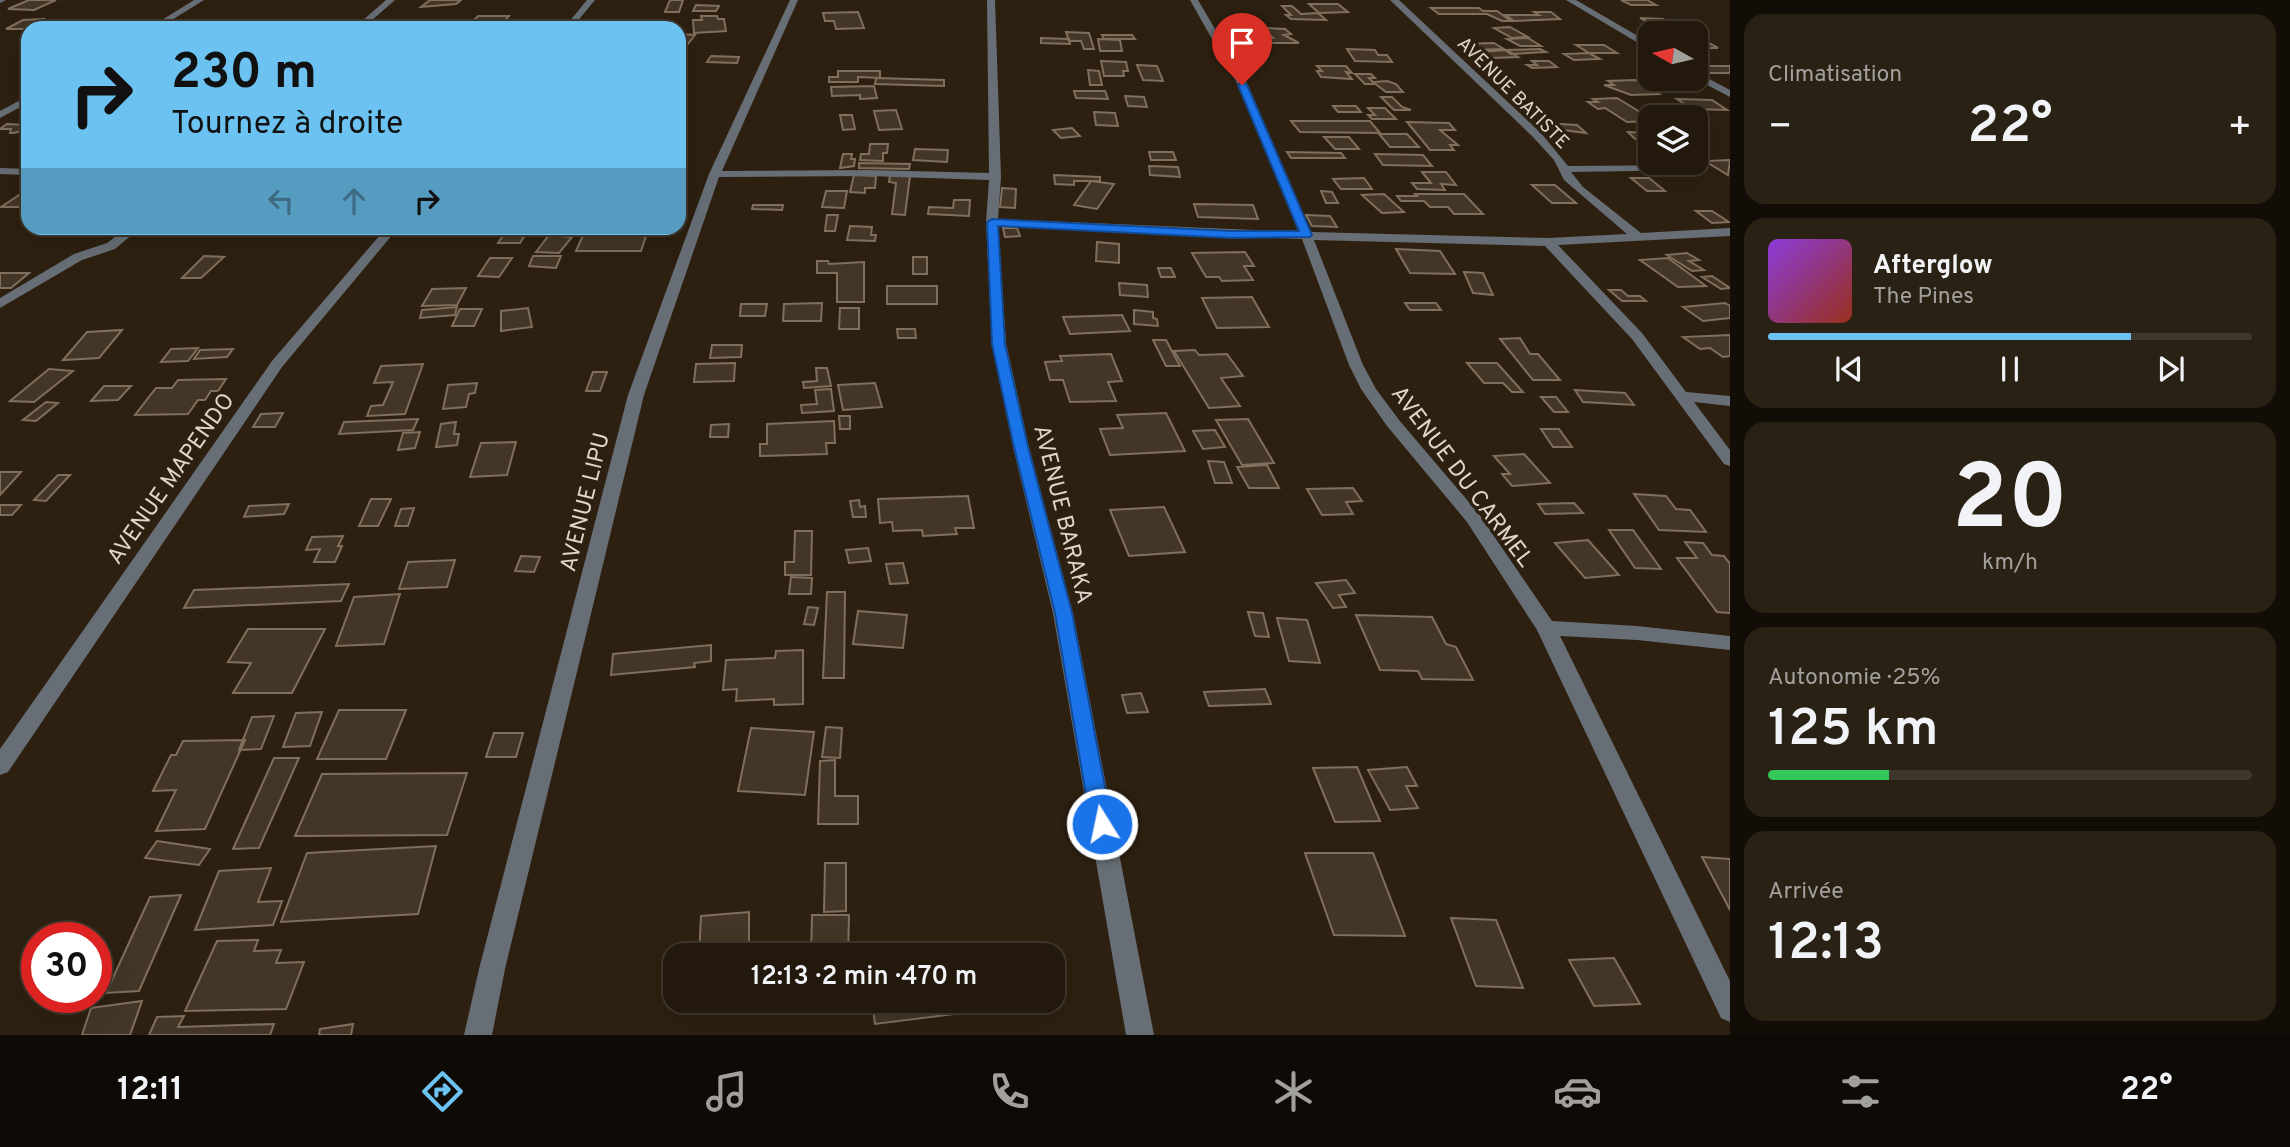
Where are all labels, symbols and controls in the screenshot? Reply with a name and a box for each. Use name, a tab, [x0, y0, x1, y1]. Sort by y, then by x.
pin	[1212, 13, 1272, 85]
north arrow	[1638, 21, 1708, 91]
map controls	[1638, 21, 1708, 175]
icon: arrive	[1223, 24, 1261, 62]
street label: AVENUE BATISTE	[1451, 32, 1574, 155]
text: 230 m	[171, 44, 317, 106]
icon: right	[56, 49, 147, 140]
text: Climatisation	[1768, 61, 1902, 90]
text: 22°	[1967, 95, 2053, 161]
text: −	[1768, 104, 1793, 153]
text: +	[2227, 104, 2252, 153]
text: Tournez à droite	[171, 105, 403, 145]
button: layers	[1638, 105, 1708, 175]
icon: left	[262, 182, 300, 220]
icon: ahead	[335, 182, 373, 220]
icon: right	[408, 182, 446, 220]
text: Afterglow	[1873, 250, 1993, 283]
text: The Pines	[1873, 283, 1974, 312]
icon: previous	[1830, 350, 1868, 388]
icon: pause	[1991, 350, 2029, 388]
icon: next	[2152, 350, 2190, 388]
street label: AVENUE DU CARMEL	[1383, 381, 1539, 574]
street label: AVENUE MAPENDO	[102, 388, 242, 571]
street label: AVENUE BARAKA	[1025, 422, 1098, 607]
street label: AVENUE LIPU	[555, 430, 618, 575]
text: 20	[1952, 446, 2068, 561]
text: km/h	[1982, 549, 2038, 578]
text: Autonomie · 25%	[1768, 664, 1941, 693]
text: 125 km	[1768, 698, 1939, 764]
position arrow	[1065, 787, 1139, 861]
text: Arrivée	[1768, 878, 1844, 907]
text: 12:13	[1768, 912, 1884, 978]
speed limit sign: 30	[21, 922, 112, 1013]
text: 12:13 · 2 min · 470 m	[751, 961, 977, 994]
icon: directions	[418, 1067, 467, 1116]
icon: music	[702, 1067, 751, 1116]
icon: phone	[985, 1067, 1034, 1116]
icon: climate	[1269, 1067, 1318, 1116]
icon: car	[1553, 1067, 1602, 1116]
icon: filters	[1836, 1067, 1885, 1116]
text: 12:11	[117, 1071, 183, 1111]
text: 22°	[2120, 1071, 2173, 1111]

